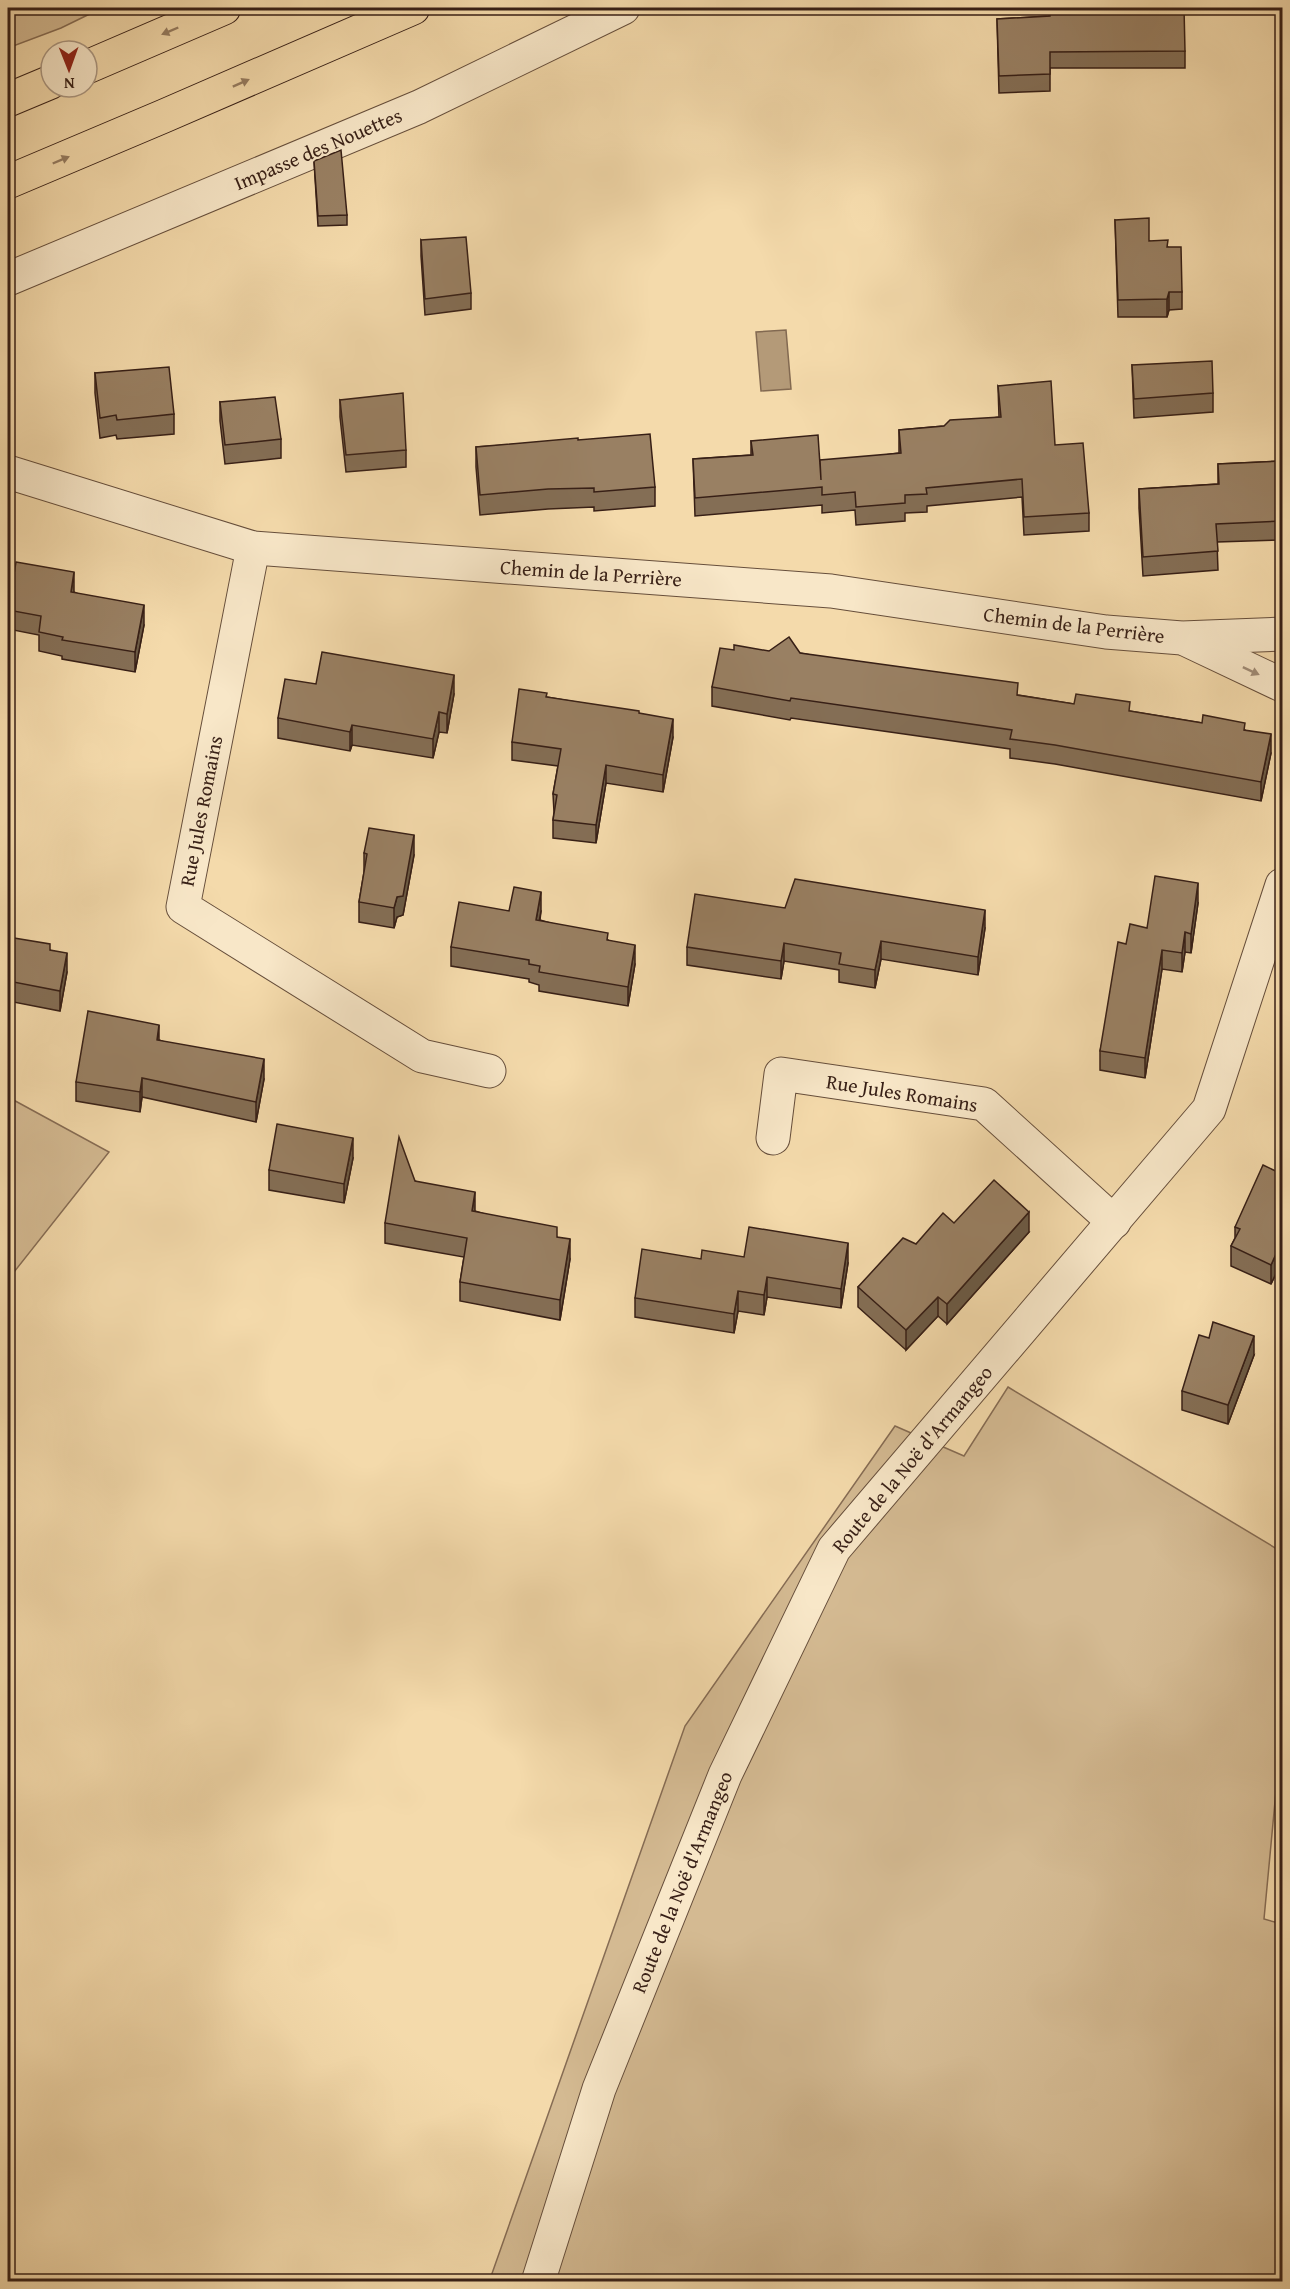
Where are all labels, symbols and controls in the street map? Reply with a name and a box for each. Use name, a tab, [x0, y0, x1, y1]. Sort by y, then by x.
one-way arrow	[161, 27, 179, 36]
north arrow	[39, 39, 99, 99]
text: N	[63, 72, 75, 96]
one-way arrow	[232, 78, 250, 88]
street label: Impasse des Nouettes	[229, 100, 406, 197]
one-way arrow	[53, 155, 70, 164]
street label: Chemin de la Perrière	[499, 552, 683, 593]
street label: Chemin de la Perrière	[982, 599, 1166, 650]
one-way arrow	[1243, 666, 1260, 675]
street label: Rue Jules Romains	[172, 733, 229, 889]
street label: Rue Jules Romains	[824, 1066, 980, 1119]
street label: Route de la Noë d'Armangeo	[824, 1359, 999, 1559]
street label: Route de la Noë d'Armangeo	[624, 1766, 739, 1997]

